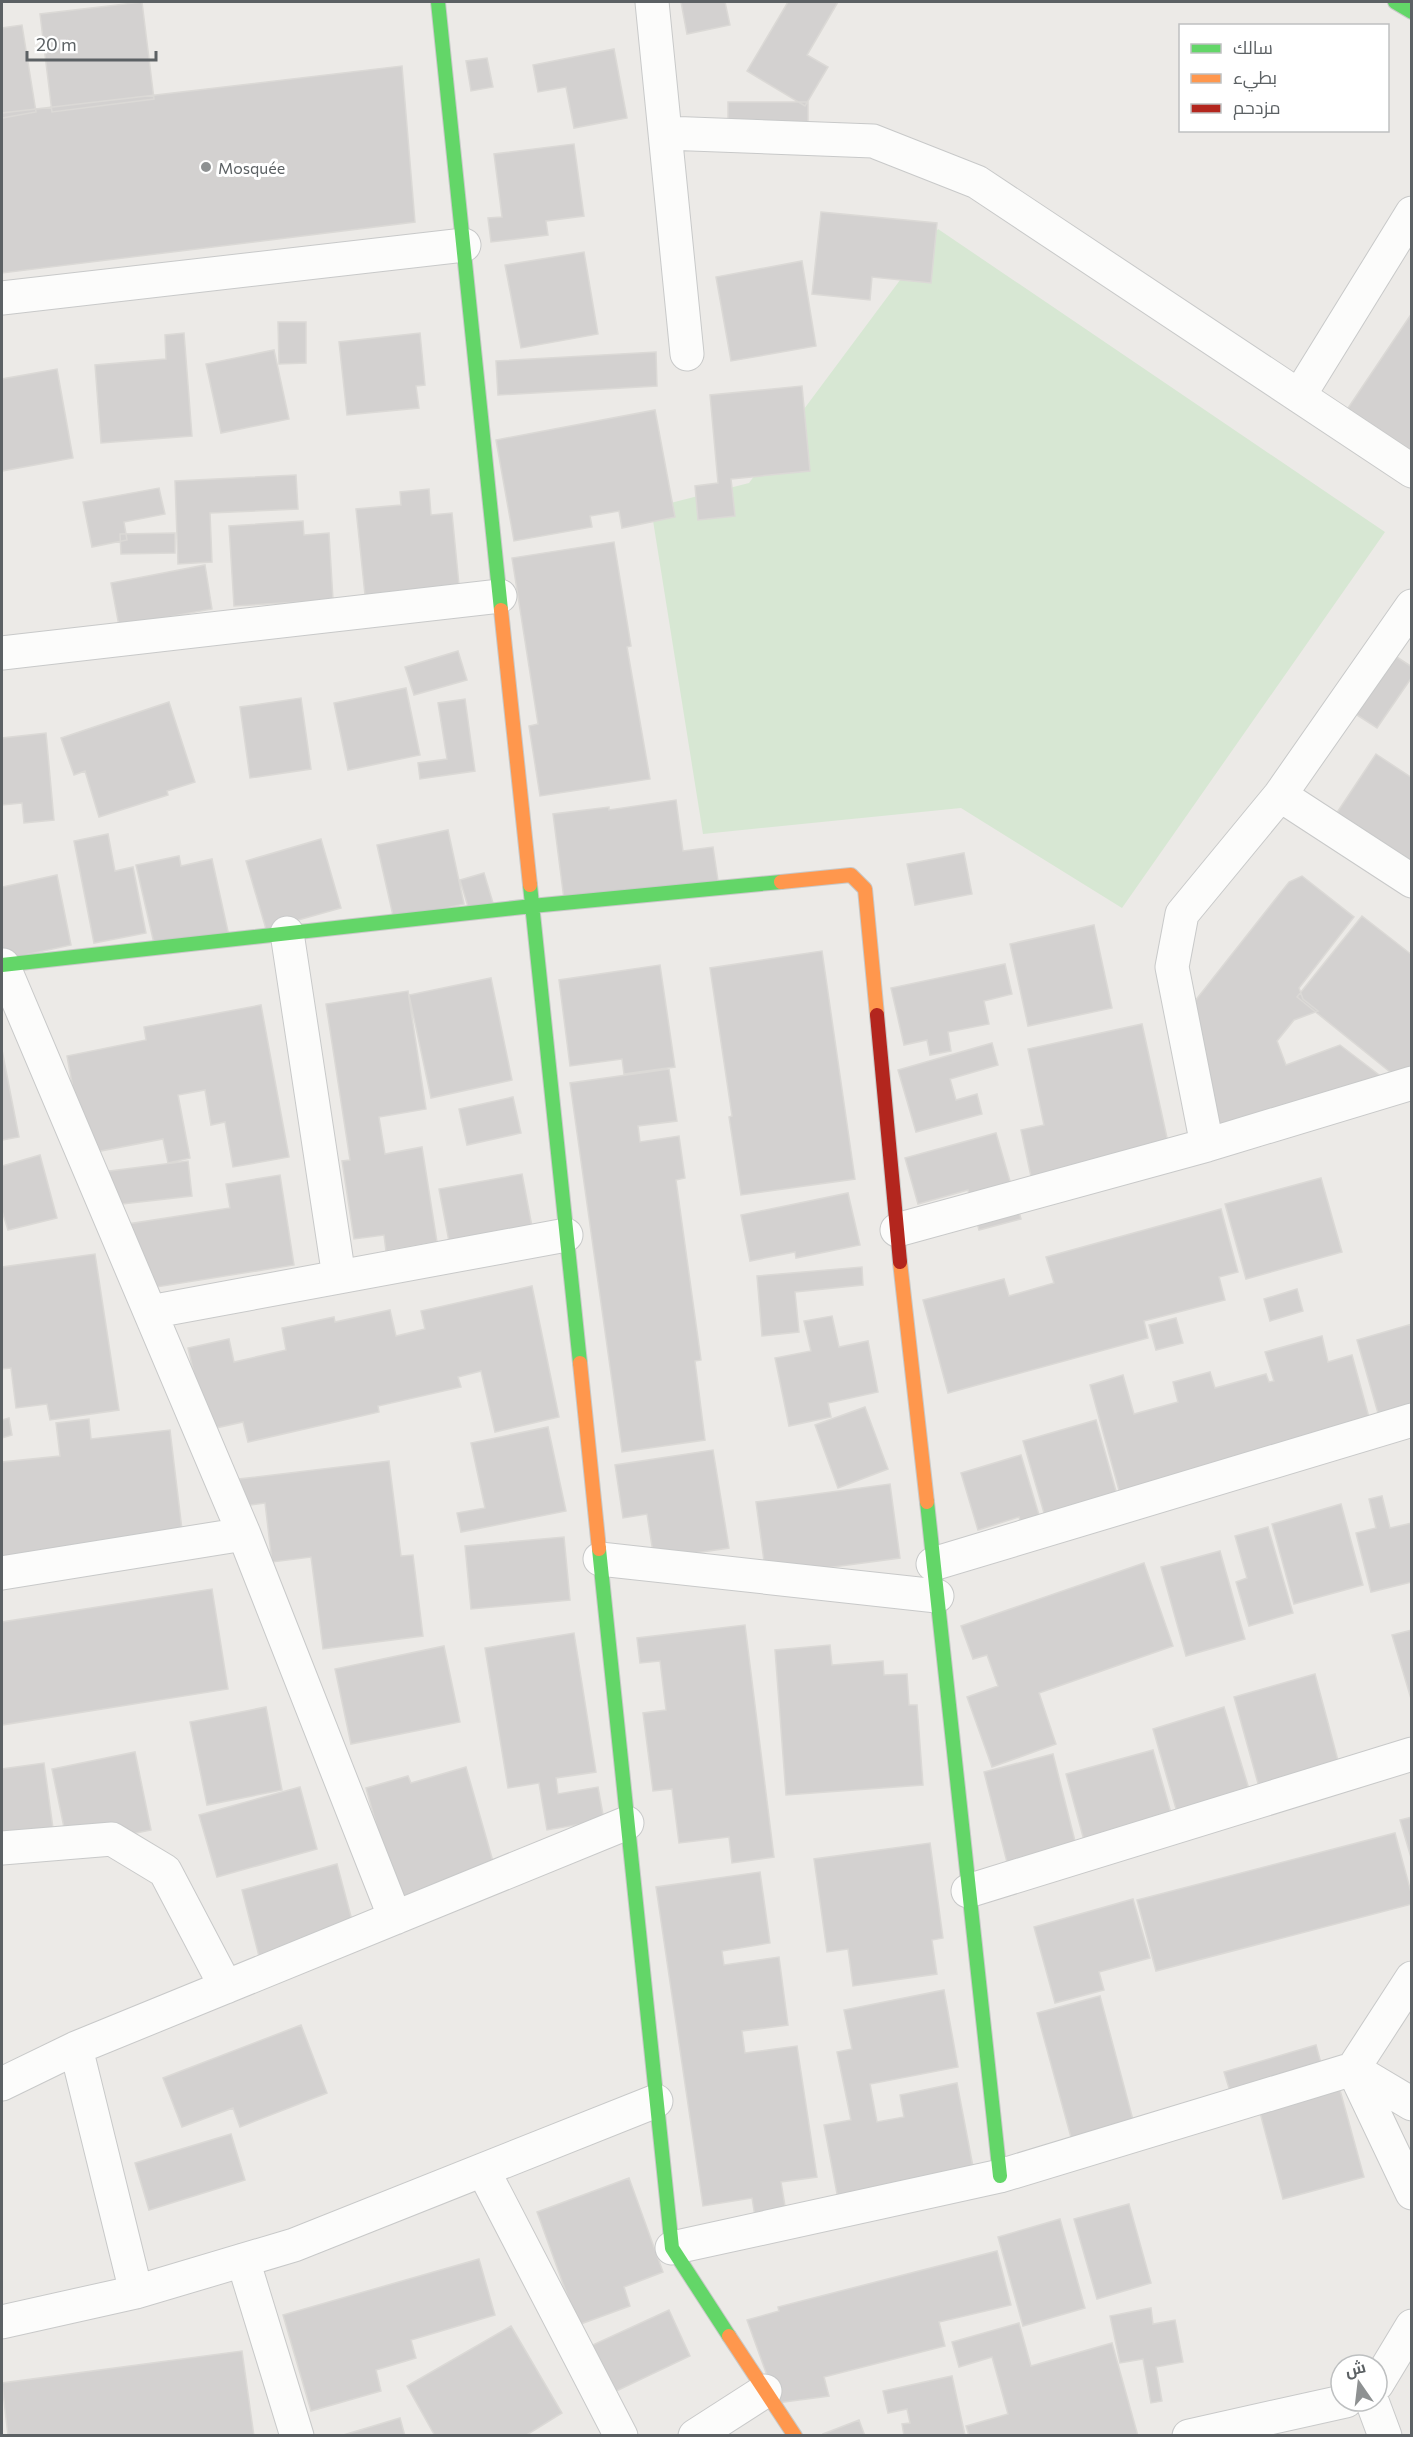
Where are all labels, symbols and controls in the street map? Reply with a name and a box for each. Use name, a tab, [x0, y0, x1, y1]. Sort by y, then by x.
scale bar	[27, 24, 156, 62]
legend	[1179, 24, 1389, 132]
text: 20 m	[36, 33, 77, 55]
text: سالك	[1233, 36, 1273, 58]
text: بطيء	[1233, 66, 1277, 92]
text: مزدحم	[1233, 96, 1281, 120]
place label: Mosquée	[218, 158, 285, 177]
marker: Mosquée	[199, 160, 213, 174]
north arrow	[1329, 2353, 1389, 2413]
text: ش	[1343, 2356, 1368, 2381]

